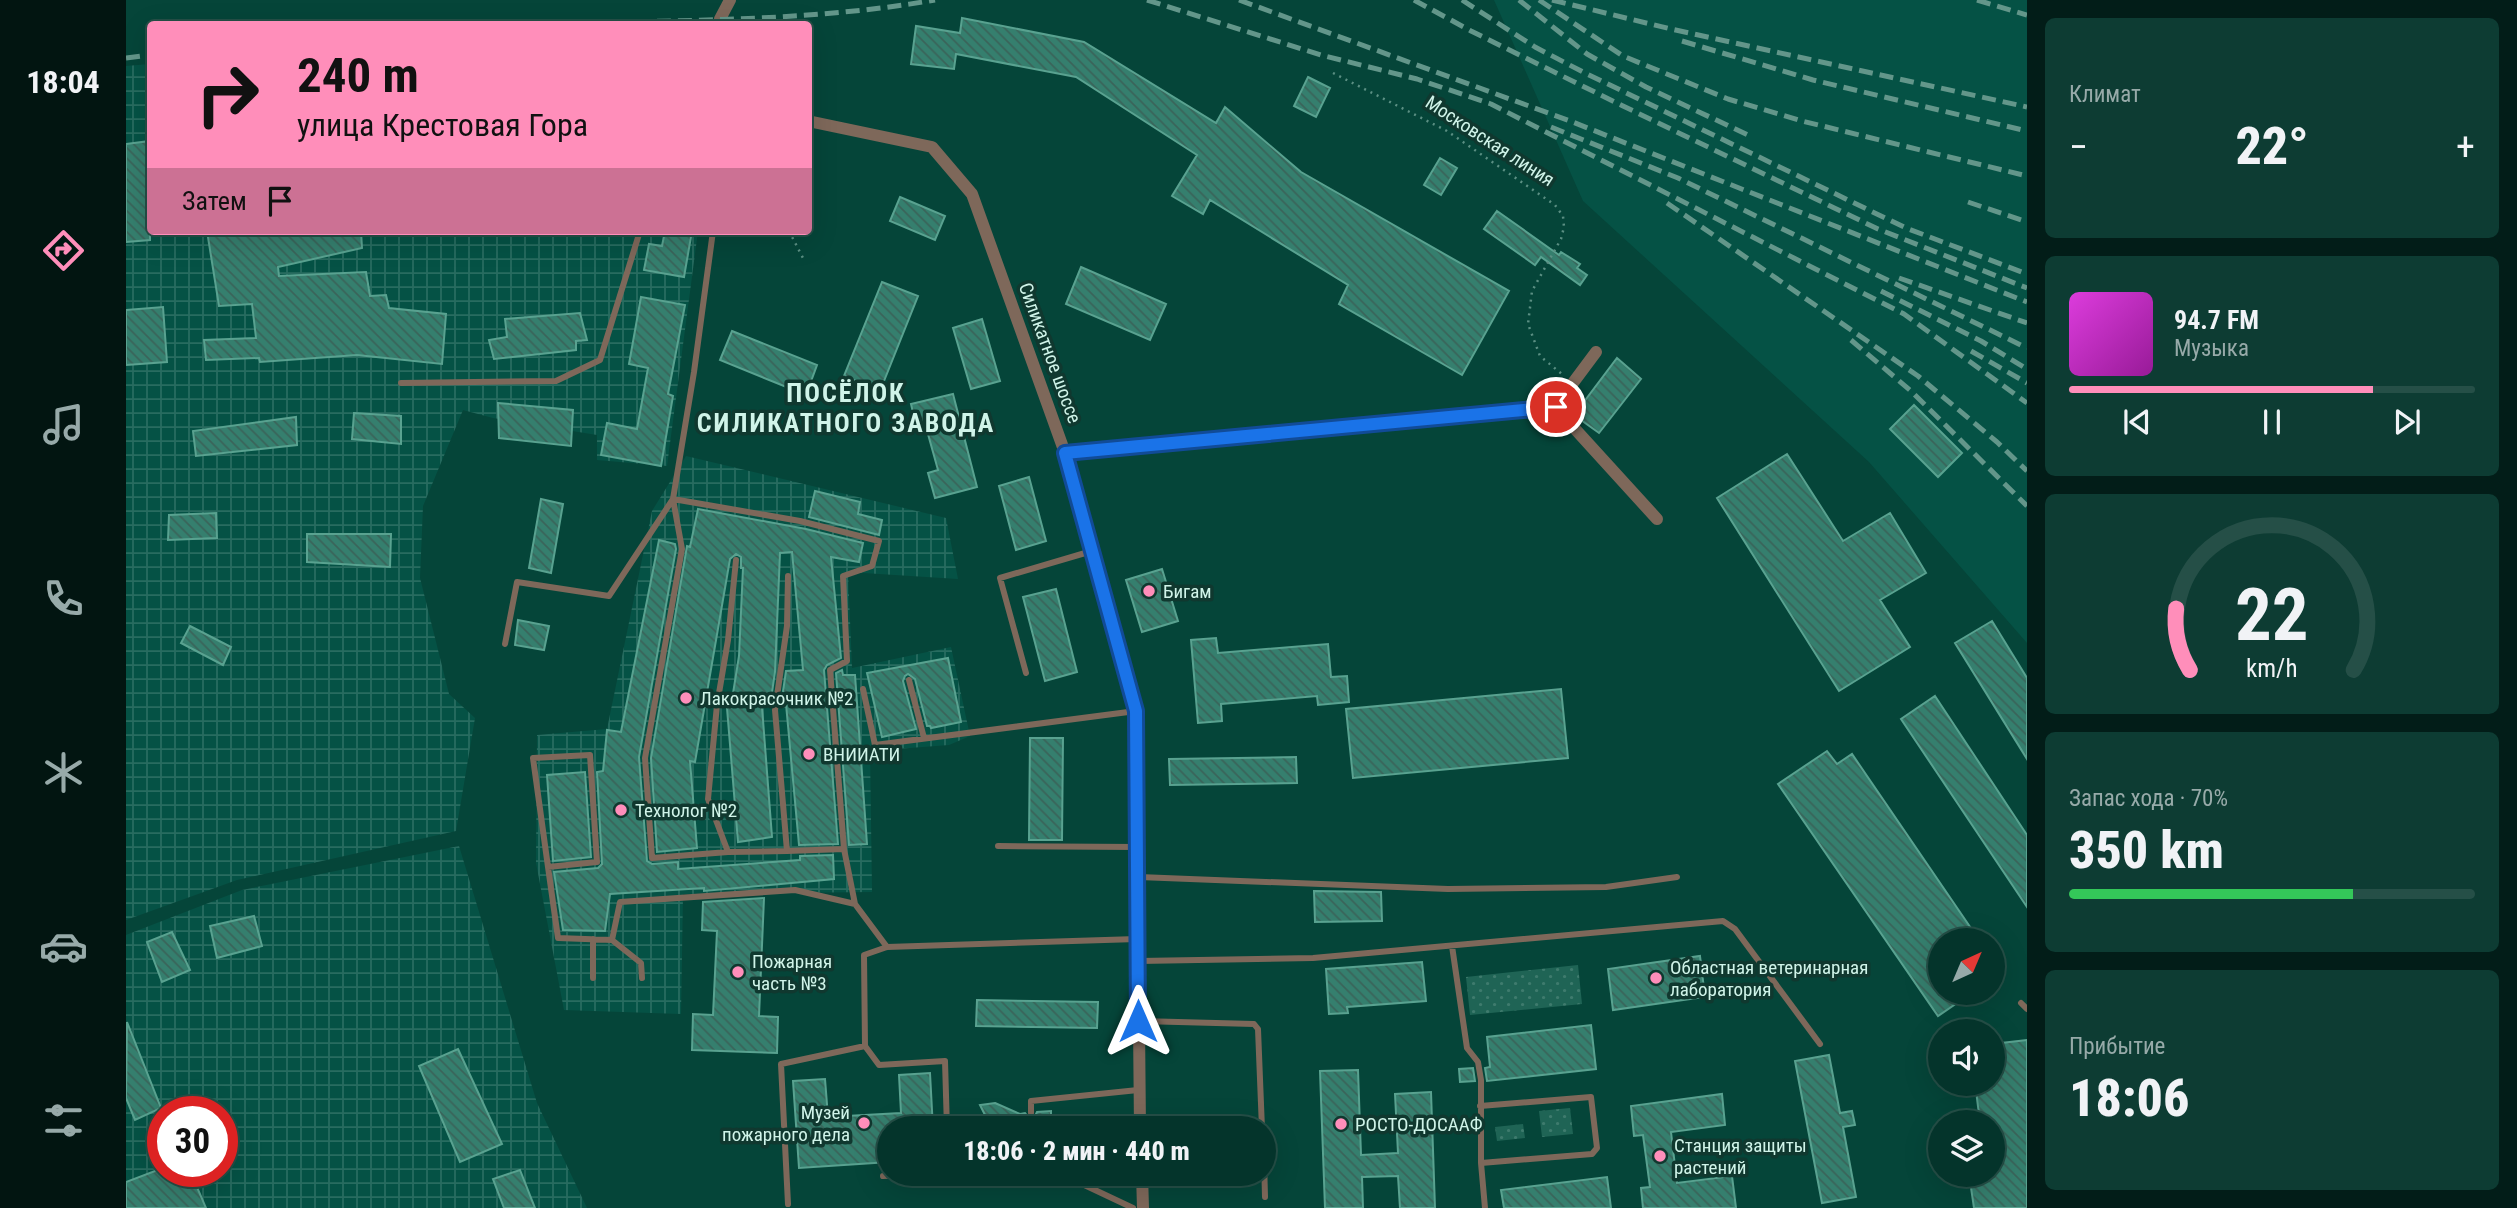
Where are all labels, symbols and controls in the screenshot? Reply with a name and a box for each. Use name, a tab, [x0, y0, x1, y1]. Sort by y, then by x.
text: 240 m	[297, 47, 419, 104]
icon: right	[182, 49, 273, 140]
text: 18:04	[26, 63, 100, 101]
text: Климат	[2069, 81, 2141, 108]
street label: Московская линия	[1421, 91, 1559, 191]
text: улица Крестовая Гора	[297, 106, 588, 144]
text: 22°	[2235, 116, 2309, 177]
text: −	[2069, 125, 2088, 169]
text: +	[2456, 125, 2475, 169]
icon: arrive	[261, 182, 299, 220]
text: Затем	[182, 186, 247, 216]
icon: directions	[39, 226, 88, 275]
street label: Силикатное шоссе	[1014, 280, 1086, 426]
text: 94.7 FM	[2174, 305, 2259, 335]
text: Музыка	[2174, 335, 2249, 362]
pin	[1526, 377, 1586, 437]
district label: ПОСЁЛОК СИЛИКАТНОГО ЗАВОДА	[697, 378, 995, 438]
icon: arrive	[1537, 388, 1575, 426]
icon: music	[39, 400, 88, 449]
icon: previous	[2118, 403, 2156, 441]
icon: pause	[2253, 403, 2291, 441]
icon: next	[2388, 403, 2426, 441]
text: 22	[2235, 572, 2309, 658]
icon: phone	[39, 574, 88, 623]
place label: Бигам	[1163, 580, 1212, 603]
marker: Бигам	[1141, 583, 1157, 599]
text: km/h	[2246, 654, 2298, 683]
place label: Лакокрасочник №2	[700, 687, 853, 710]
marker: Лакокрасочник №2	[678, 690, 694, 706]
place label: ВНИИАТИ	[823, 743, 900, 766]
marker: ВНИИАТИ	[801, 746, 817, 762]
icon: climate	[39, 748, 88, 797]
text: Запас хода · 70%	[2069, 785, 2228, 812]
place label: Технолог №2	[635, 799, 737, 822]
marker: Технолог №2	[613, 802, 629, 818]
text: 350 km	[2069, 820, 2224, 881]
icon: car	[39, 922, 88, 971]
north arrow	[1928, 928, 2006, 1004]
map controls	[1928, 928, 2005, 1187]
place label: Пожарная часть №3	[752, 950, 832, 995]
place label: Областная ветеринарная лаборатория	[1670, 956, 1868, 1001]
marker: Пожарная часть №3	[730, 964, 746, 980]
marker: Областная ветеринарная лаборатория	[1648, 970, 1664, 986]
position arrow	[1101, 984, 1175, 1058]
button: sound	[1928, 1019, 2005, 1096]
text: Прибытие	[2069, 1033, 2165, 1060]
text: 18:06	[2069, 1068, 2189, 1129]
icon: filters	[39, 1096, 88, 1145]
speed limit sign: 30	[147, 1096, 238, 1187]
place label: Музей пожарного дела	[722, 1101, 850, 1146]
button: layers	[1928, 1110, 2005, 1187]
place label: РОСТО-ДОСААФ	[1355, 1113, 1483, 1136]
marker: Музей пожарного дела	[856, 1115, 872, 1131]
marker: РОСТО-ДОСААФ	[1333, 1116, 1349, 1132]
place label: Станция защиты растений	[1674, 1134, 1807, 1179]
text: 18:06 · 2 мин · 440 m	[963, 1136, 1190, 1166]
marker: Станция защиты растений	[1652, 1148, 1668, 1164]

